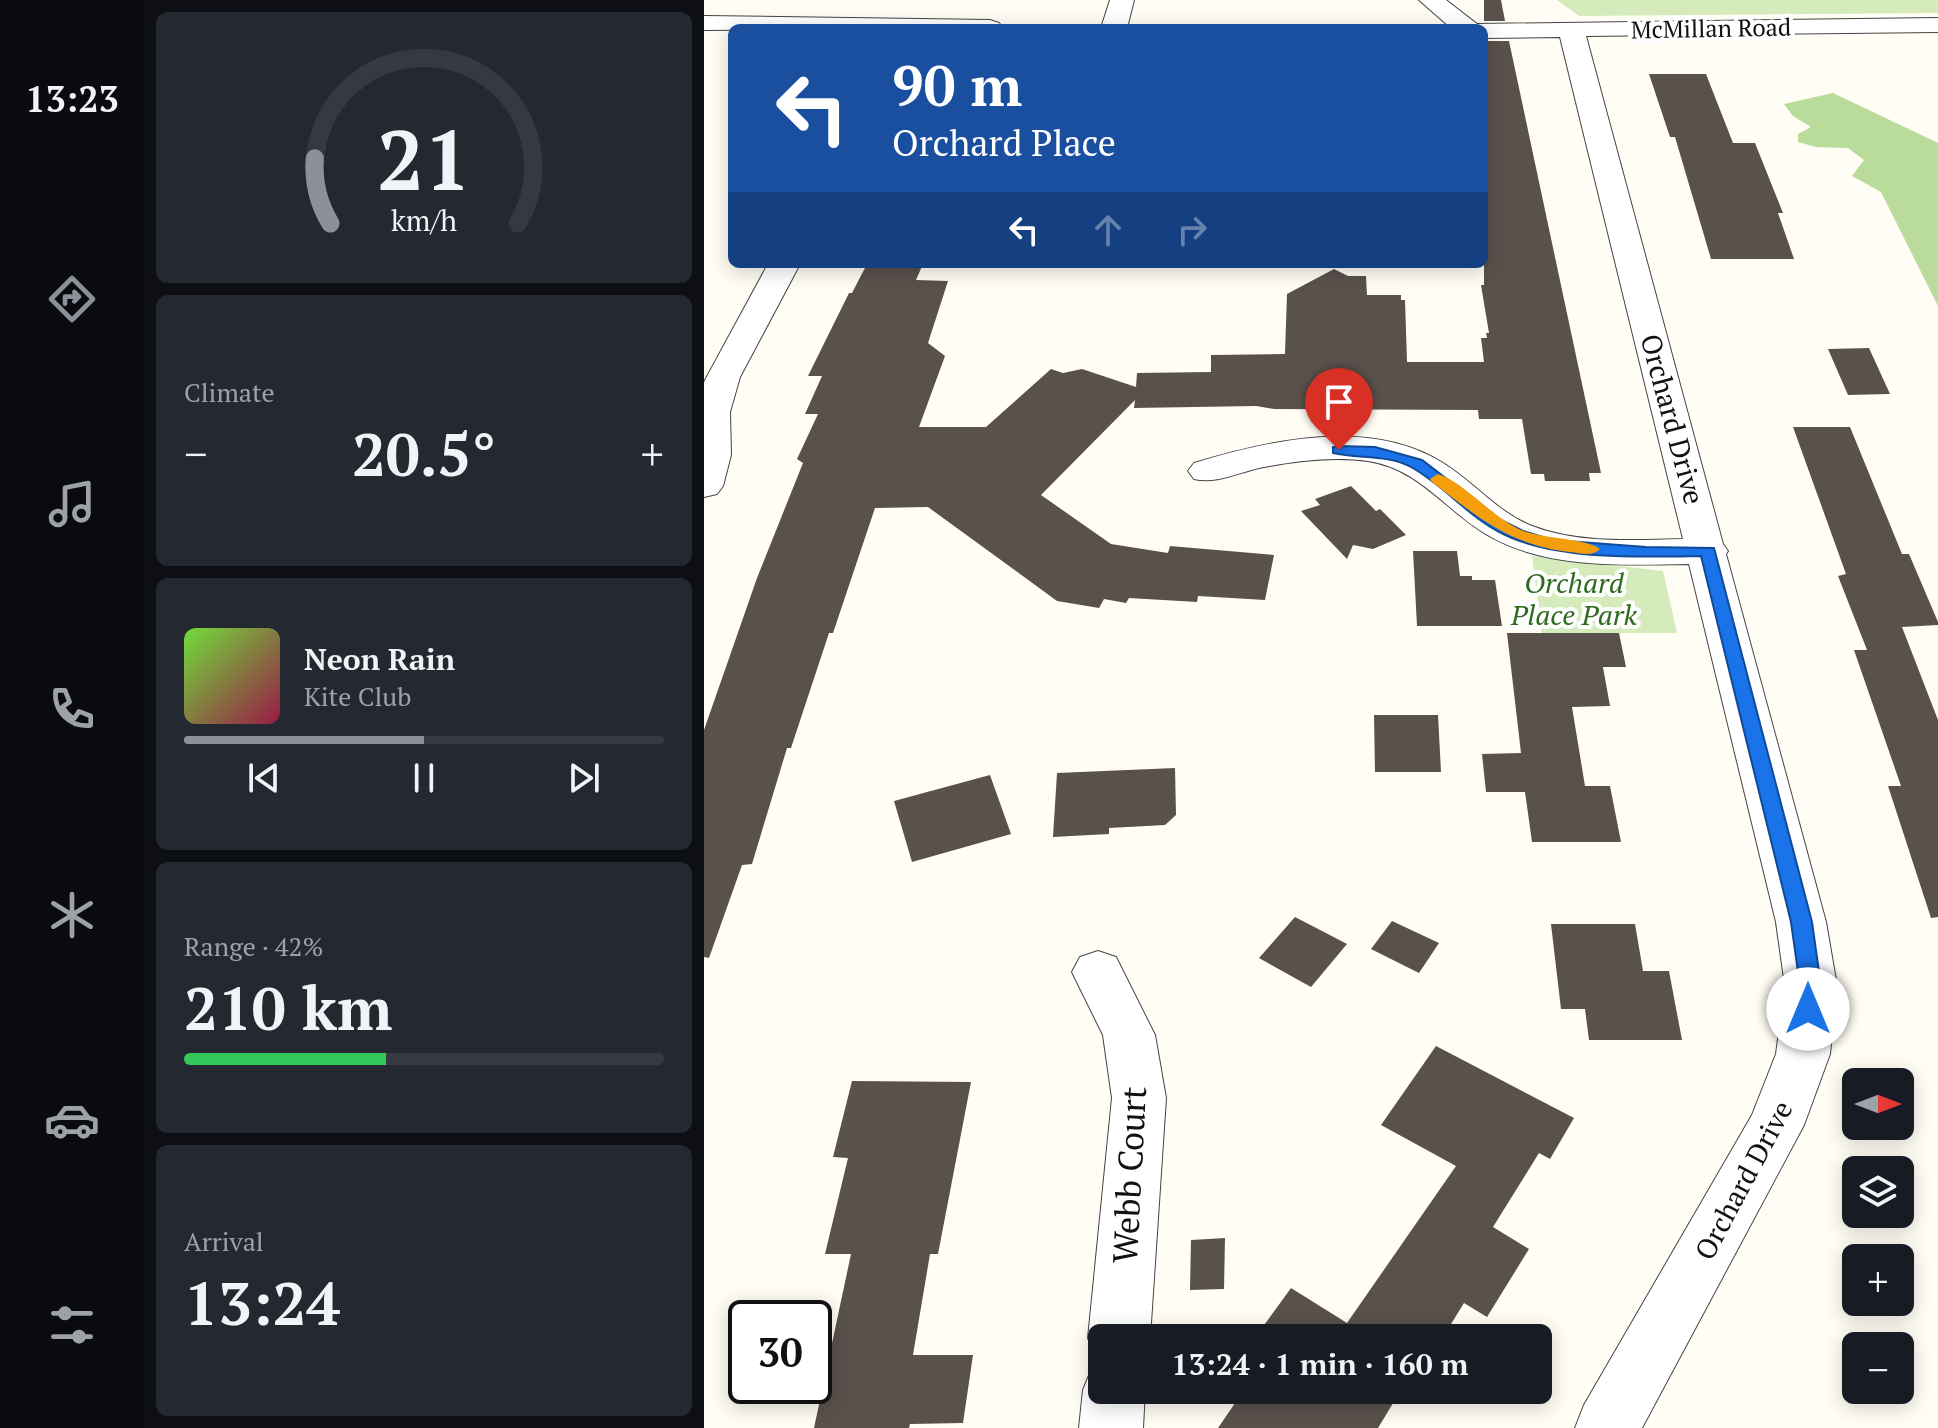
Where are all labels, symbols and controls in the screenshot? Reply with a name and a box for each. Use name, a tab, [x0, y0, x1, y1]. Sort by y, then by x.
street label: McMillan Road	[1631, 11, 1791, 45]
text: 90 m	[892, 48, 1022, 122]
icon: left	[760, 56, 864, 160]
text: 13:23	[25, 75, 119, 122]
text: 21	[377, 103, 471, 213]
text: Orchard Place	[892, 119, 1116, 166]
text: km/h	[391, 201, 457, 239]
icon: left	[1002, 208, 1046, 252]
icon: ahead	[1086, 208, 1130, 252]
icon: right	[1170, 208, 1214, 252]
icon: directions	[44, 271, 100, 327]
street label: Orchard Drive	[1632, 330, 1714, 508]
pin	[1305, 368, 1373, 450]
text: Climate	[184, 375, 275, 409]
icon: arrive	[1317, 380, 1361, 424]
text: 20.5°	[352, 414, 496, 493]
text: −	[184, 424, 207, 483]
text: +	[641, 424, 664, 483]
icon: music	[44, 476, 100, 532]
park label: Orchard Place Park	[1510, 564, 1637, 633]
text: Neon Rain	[304, 639, 455, 679]
text: Kite Club	[304, 679, 411, 713]
icon: phone	[44, 681, 100, 737]
icon: previous	[242, 756, 286, 800]
icon: pause	[402, 756, 446, 800]
icon: next	[562, 756, 606, 800]
icon: climate	[44, 887, 100, 943]
text: Range · 42%	[184, 929, 323, 963]
position arrow	[1766, 967, 1850, 1051]
text: 210 km	[184, 968, 392, 1047]
north arrow	[1842, 1068, 1914, 1140]
map controls	[1842, 1068, 1914, 1404]
street label: Webb Court	[1102, 1085, 1156, 1265]
icon: car	[44, 1092, 100, 1148]
street label: Orchard Drive	[1686, 1094, 1800, 1266]
button: layers	[1842, 1156, 1914, 1228]
text: Arrival	[184, 1224, 264, 1258]
button: +	[1842, 1244, 1914, 1316]
text: 13:24	[184, 1263, 340, 1342]
icon: filters	[44, 1297, 100, 1353]
speed limit sign: 30	[728, 1300, 832, 1404]
button: −	[1842, 1332, 1914, 1404]
text: 13:24 · 1 min · 160 m	[1172, 1344, 1468, 1384]

